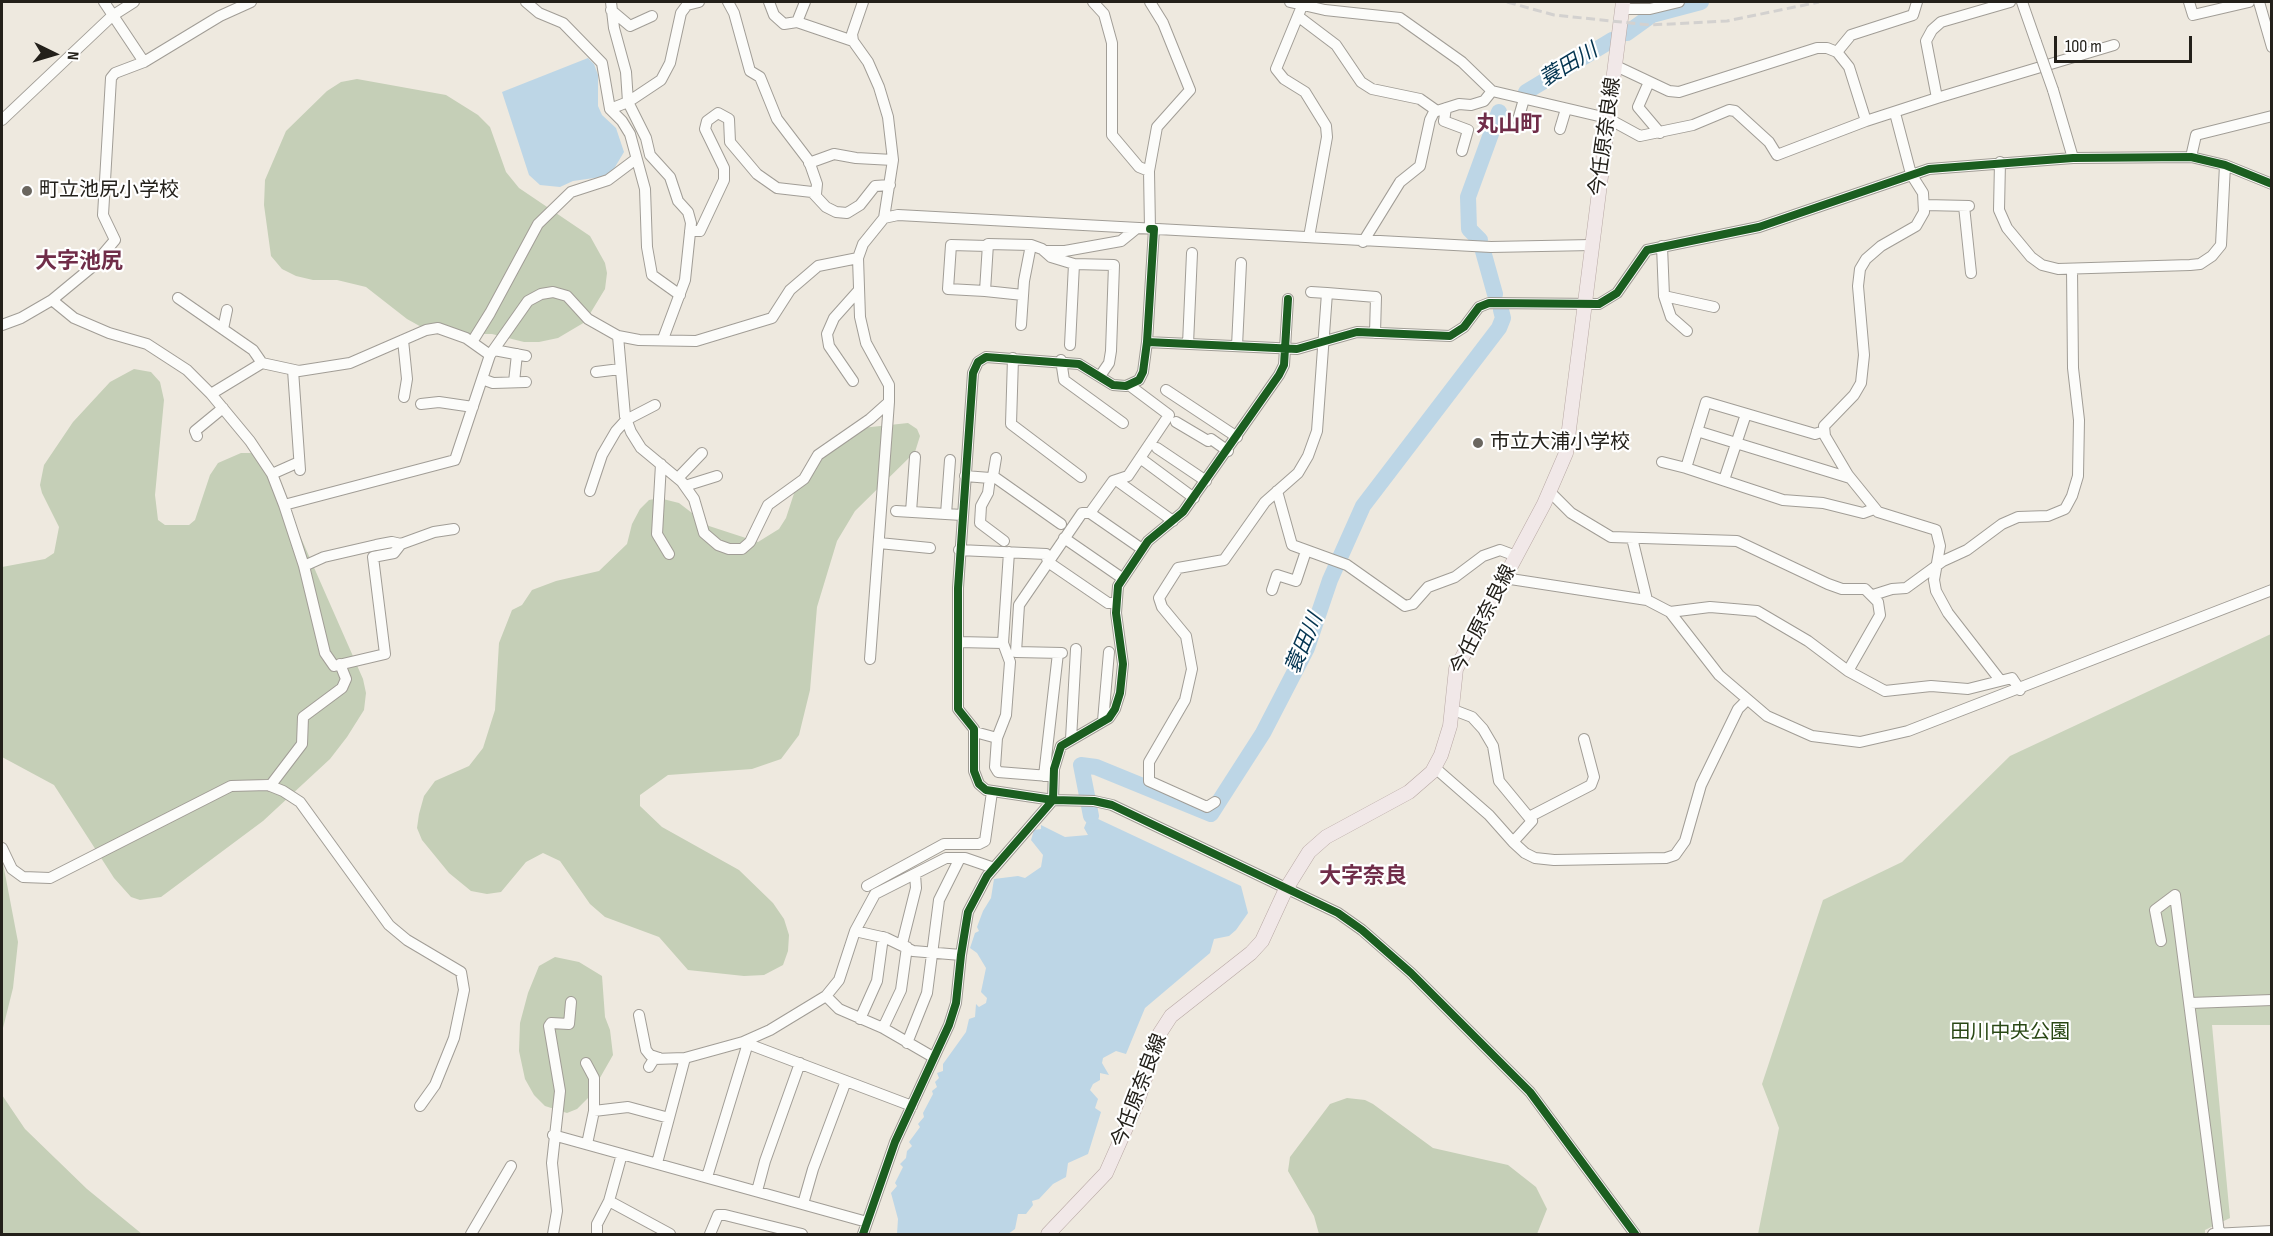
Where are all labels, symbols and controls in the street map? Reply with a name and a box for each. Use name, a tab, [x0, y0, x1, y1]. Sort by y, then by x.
north arrow	[24, 24, 84, 84]
scale bar	[2057, 24, 2195, 62]
text: 100 m	[2065, 36, 2102, 57]
water label: 蓑田川	[1536, 39, 1602, 93]
text: N	[63, 51, 82, 61]
street label: 今任原奈良線	[1586, 76, 1626, 198]
district label: 丸山町	[1476, 112, 1542, 138]
place label: 町立池尻小学校	[39, 179, 179, 203]
marker: 町立池尻小学校	[20, 184, 34, 198]
district label: 大字池尻	[35, 249, 123, 275]
place label: 市立大浦小学校	[1490, 431, 1630, 455]
marker: 市立大浦小学校	[1471, 436, 1485, 450]
street label: 今任原奈良線	[1446, 561, 1522, 679]
water label: 蓑田川	[1281, 610, 1329, 678]
district label: 大字奈良	[1319, 864, 1407, 890]
park label: 田川中央公園	[1950, 1021, 2070, 1045]
street label: 今任原奈良線	[1107, 1031, 1173, 1151]

